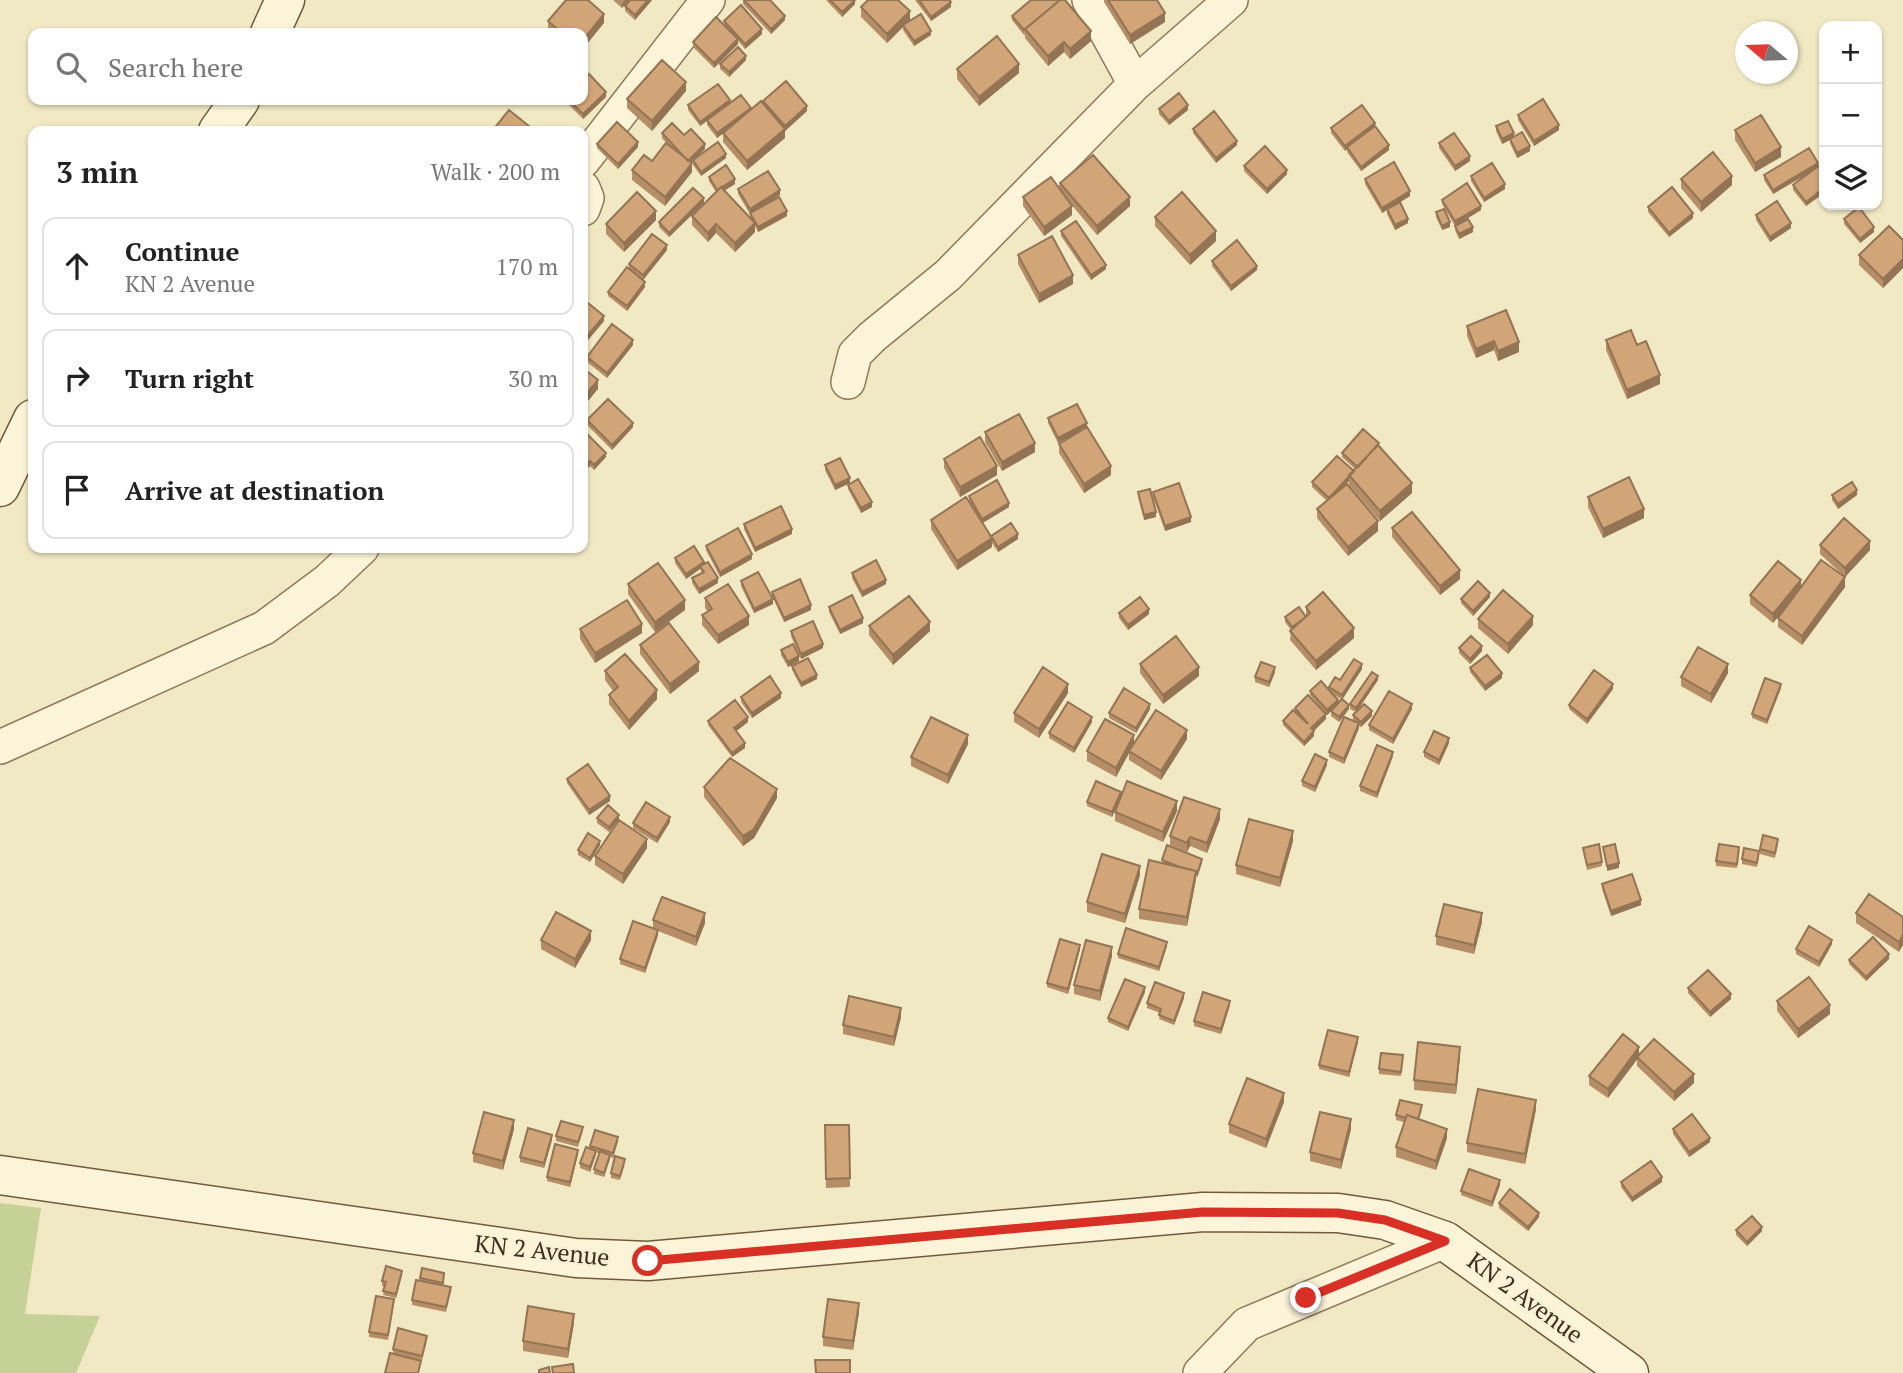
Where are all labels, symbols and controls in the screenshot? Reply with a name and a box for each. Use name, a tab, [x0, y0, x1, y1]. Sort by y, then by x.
north arrow	[1735, 21, 1798, 84]
map controls	[1819, 21, 1882, 210]
button: +	[1819, 21, 1882, 84]
search box	[28, 28, 588, 105]
icon: search	[52, 48, 90, 86]
text: Search here	[108, 50, 243, 84]
button: −	[1819, 84, 1882, 147]
button: layers	[1819, 147, 1882, 210]
text: 3 min	[56, 152, 138, 192]
text: Walk · 200 m	[431, 156, 560, 187]
text: Continue	[125, 234, 239, 268]
icon: ahead	[58, 247, 96, 285]
text: 170 m	[496, 251, 558, 282]
text: KN 2 Avenue	[125, 268, 255, 299]
icon: right	[58, 359, 96, 397]
text: Turn right	[125, 361, 254, 395]
text: 30 m	[508, 363, 558, 394]
icon: arrive	[58, 471, 96, 509]
text: Arrive at destination	[125, 473, 384, 507]
street label: KN 2 Avenue	[473, 1227, 611, 1273]
street label: KN 2 Avenue	[1461, 1244, 1590, 1350]
route start	[632, 1245, 663, 1276]
route end	[1290, 1282, 1321, 1313]

